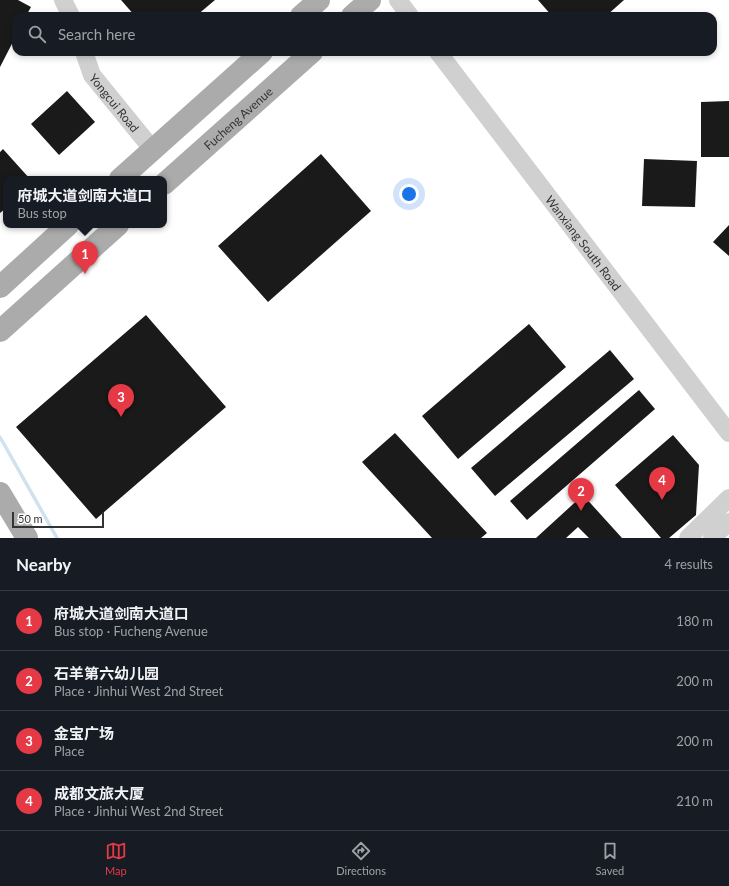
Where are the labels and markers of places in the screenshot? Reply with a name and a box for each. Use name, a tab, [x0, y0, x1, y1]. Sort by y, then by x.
pin: 1	[72, 241, 98, 274]
pin: 3	[108, 384, 134, 417]
pin: 4	[649, 467, 675, 500]
pin: 2	[568, 478, 594, 511]

